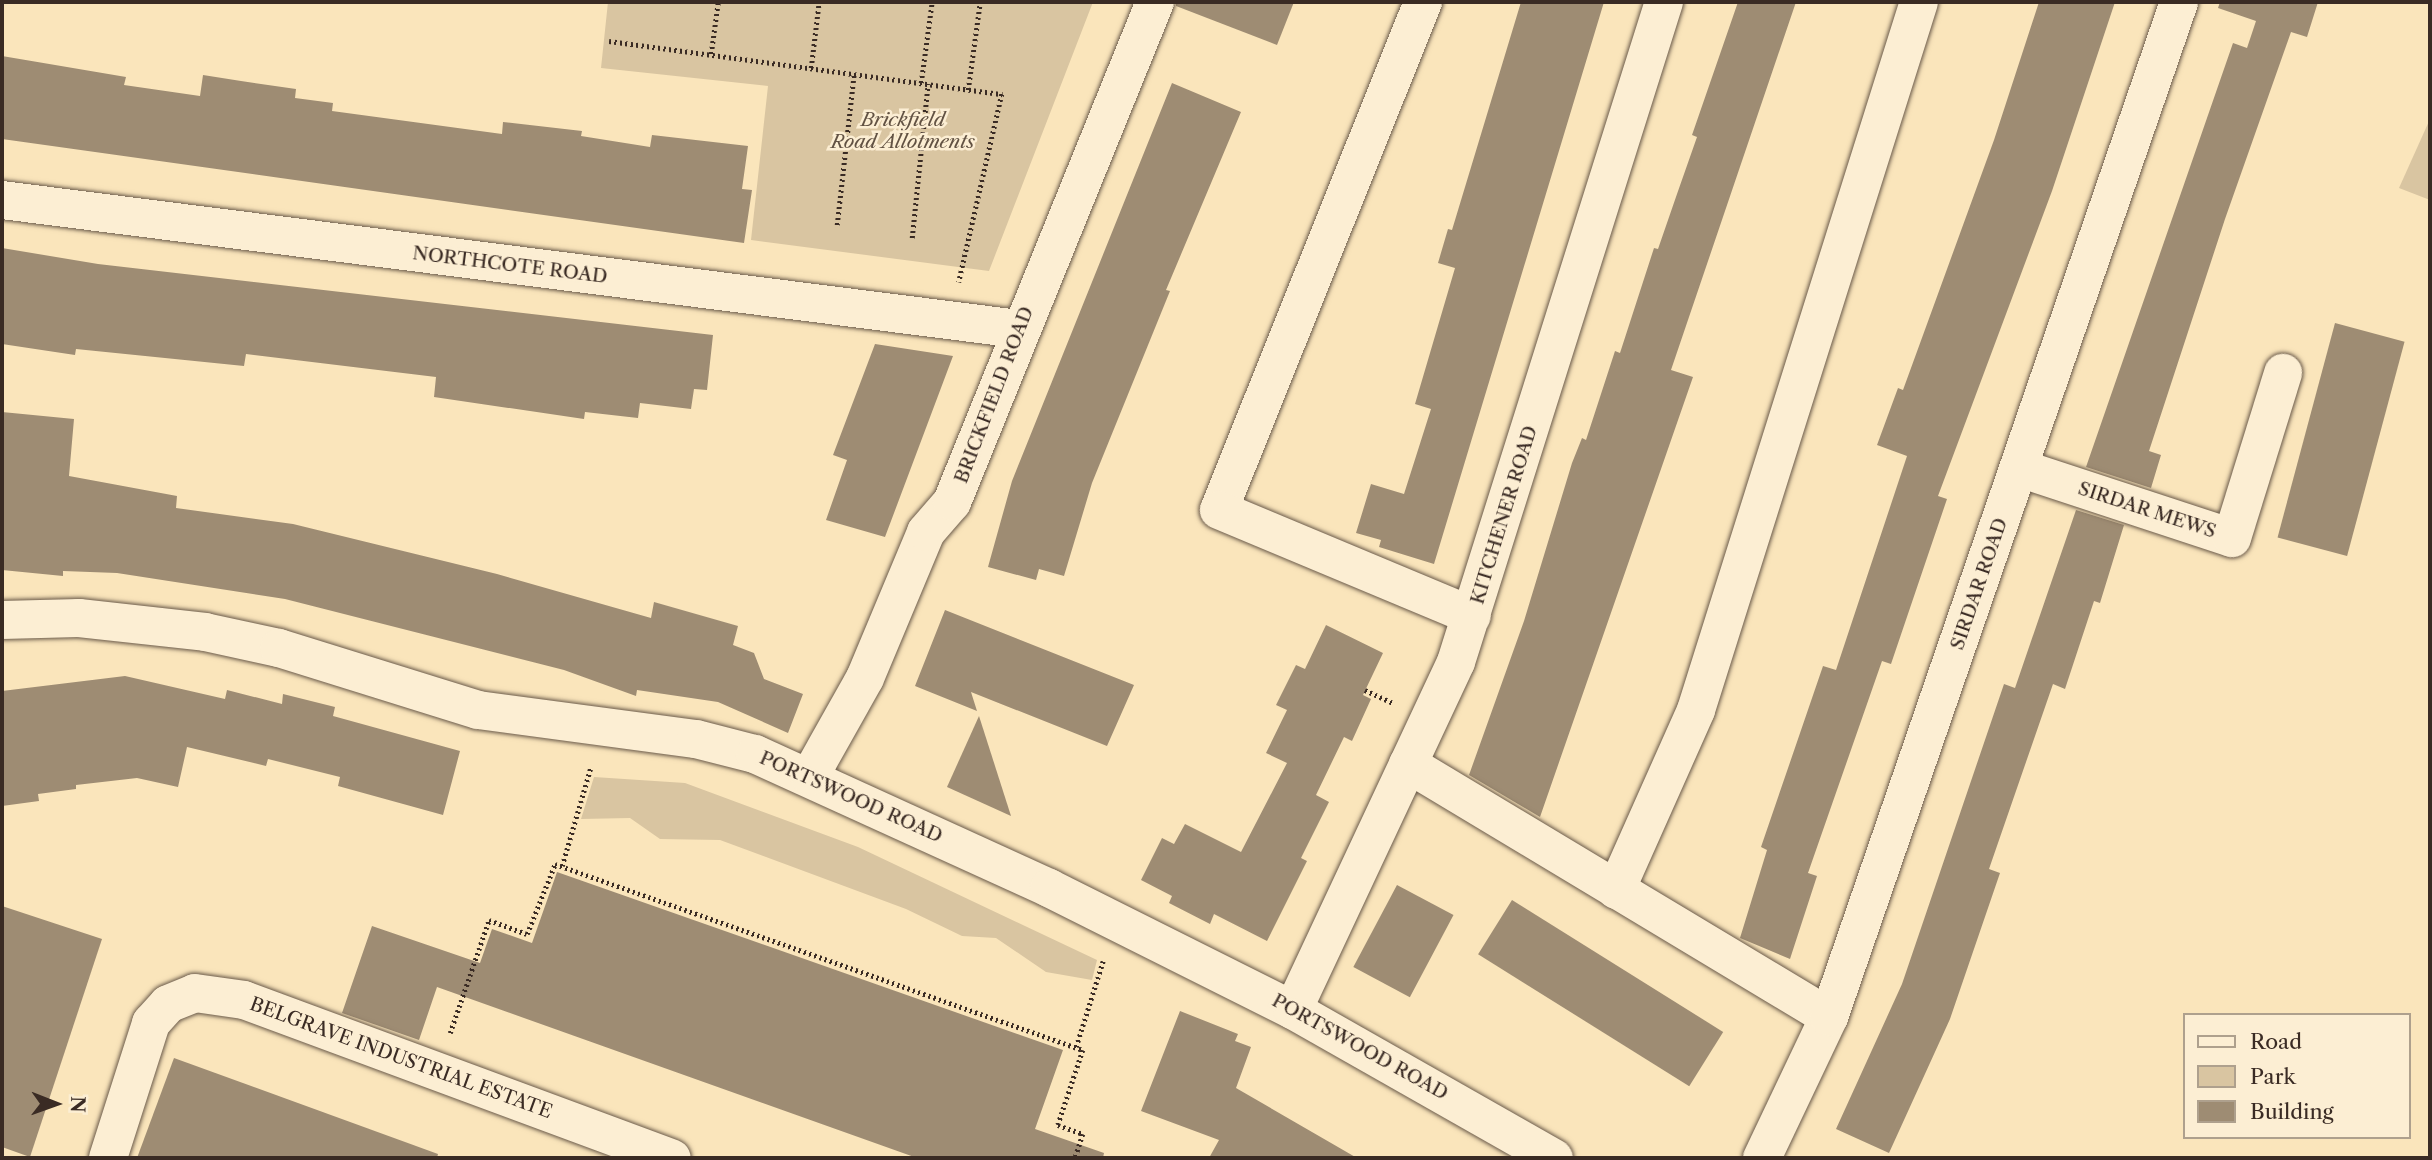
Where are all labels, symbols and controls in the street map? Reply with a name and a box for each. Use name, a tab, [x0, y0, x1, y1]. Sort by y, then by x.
park label: Brickfield Road Allotments	[831, 109, 975, 153]
street label: NORTHCOTE ROAD	[411, 242, 609, 288]
street label: BRICKFIELD ROAD	[950, 303, 1038, 487]
street label: KITCHENER ROAD	[1466, 423, 1542, 607]
street label: SIRDAR MEWS	[2075, 477, 2219, 543]
street label: SIRDAR ROAD	[1946, 515, 2012, 653]
street label: PORTSWOOD ROAD	[756, 746, 946, 848]
street label: PORTSWOOD ROAD	[1268, 989, 1452, 1105]
street label: BELGRAVE INDUSTRIAL ESTATE	[246, 992, 556, 1124]
legend	[2184, 1013, 2411, 1139]
text: Road	[2250, 1029, 2302, 1054]
text: Park	[2250, 1064, 2296, 1089]
north arrow	[21, 1069, 91, 1139]
text: N	[66, 1096, 89, 1113]
text: Building	[2250, 1099, 2334, 1124]

